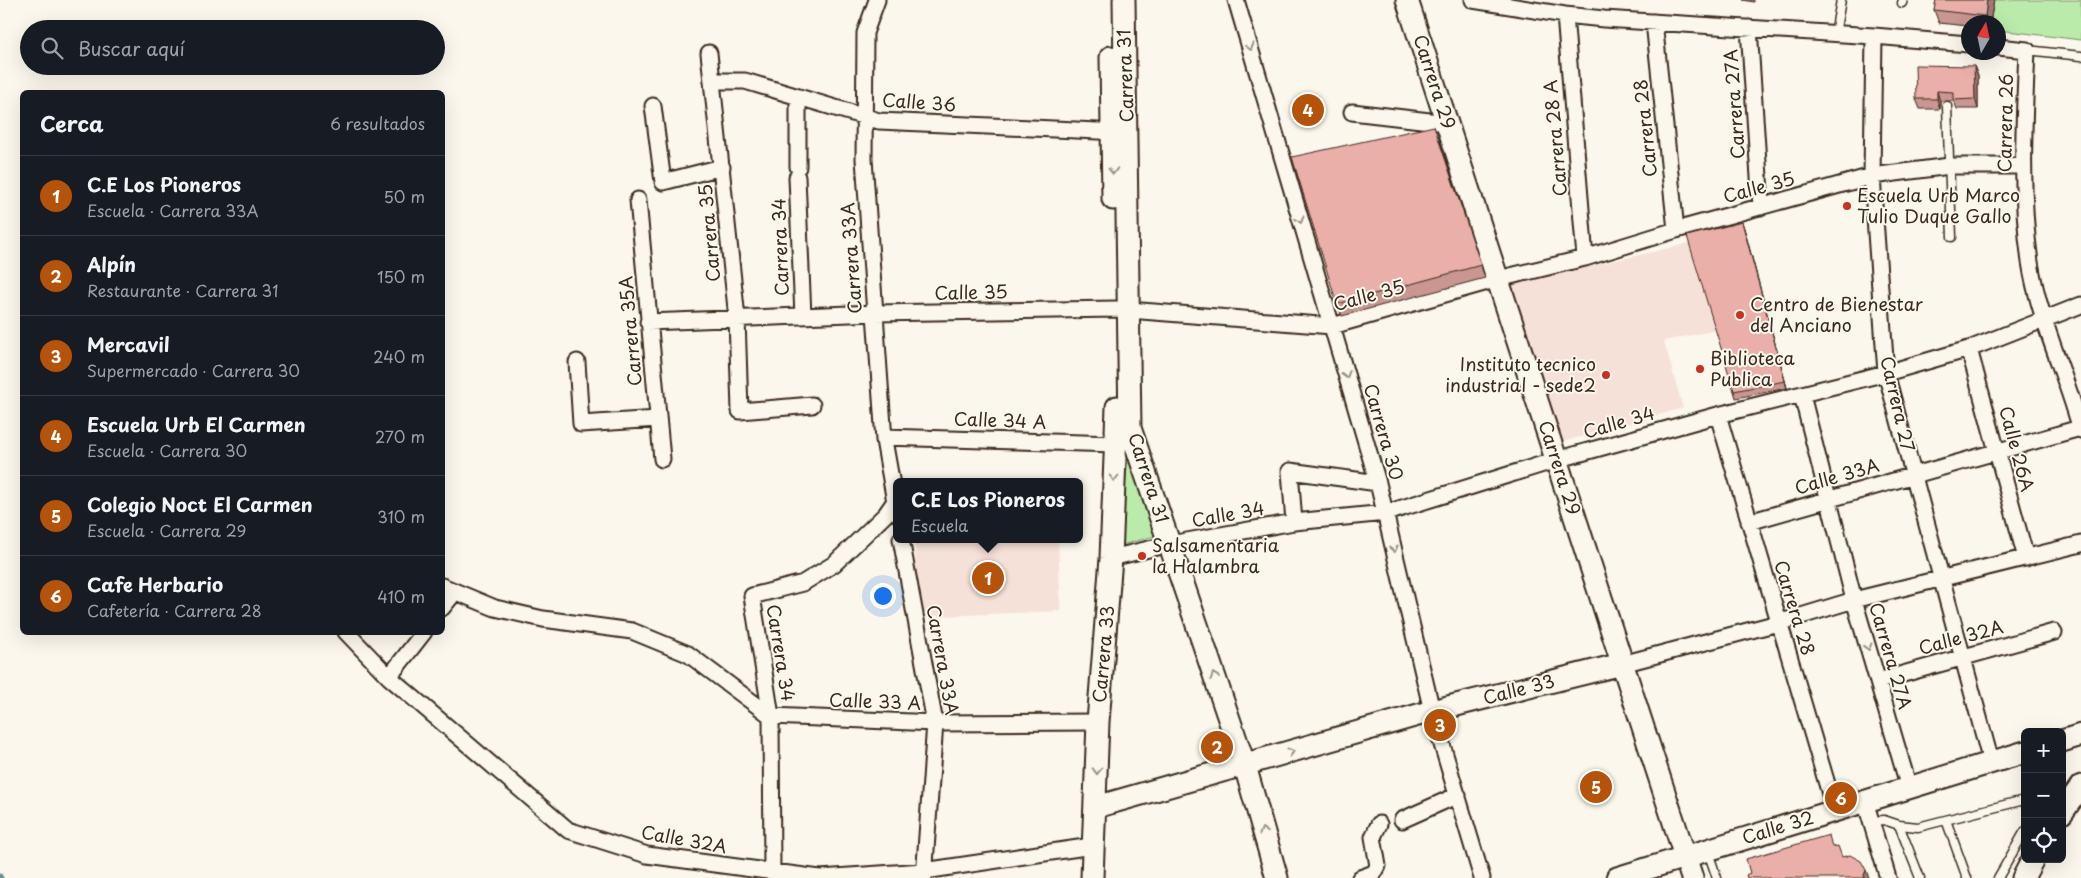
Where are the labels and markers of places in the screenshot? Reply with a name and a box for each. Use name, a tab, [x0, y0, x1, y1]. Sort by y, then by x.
pin: 4	[1292, 91, 1324, 129]
place label: Escuela Urb Marco Tulio Duque Gallo	[1857, 181, 2020, 229]
marker: Escuela Urb Marco Tulio Duque Gallo	[1841, 200, 1853, 212]
place label: Centro de Bienestar del Anciano	[1750, 290, 1924, 338]
marker: Centro de Bienestar del Anciano	[1734, 309, 1746, 321]
place label: Biblioteca Publica	[1710, 344, 1796, 392]
place label: Instituto tecnico industrial - sede2	[1445, 350, 1596, 398]
marker: Biblioteca Publica	[1694, 363, 1706, 375]
marker: Instituto tecnico industrial - sede2	[1600, 369, 1612, 381]
place label: Salsamentaria la Halambra	[1152, 531, 1280, 579]
marker: Salsamentaria la Halambra	[1136, 550, 1148, 562]
pin: 1	[972, 559, 1004, 597]
pin: 3	[1424, 706, 1456, 744]
pin: 2	[1201, 728, 1233, 766]
pin: 5	[1580, 768, 1612, 806]
pin: 6	[1825, 779, 1857, 817]

